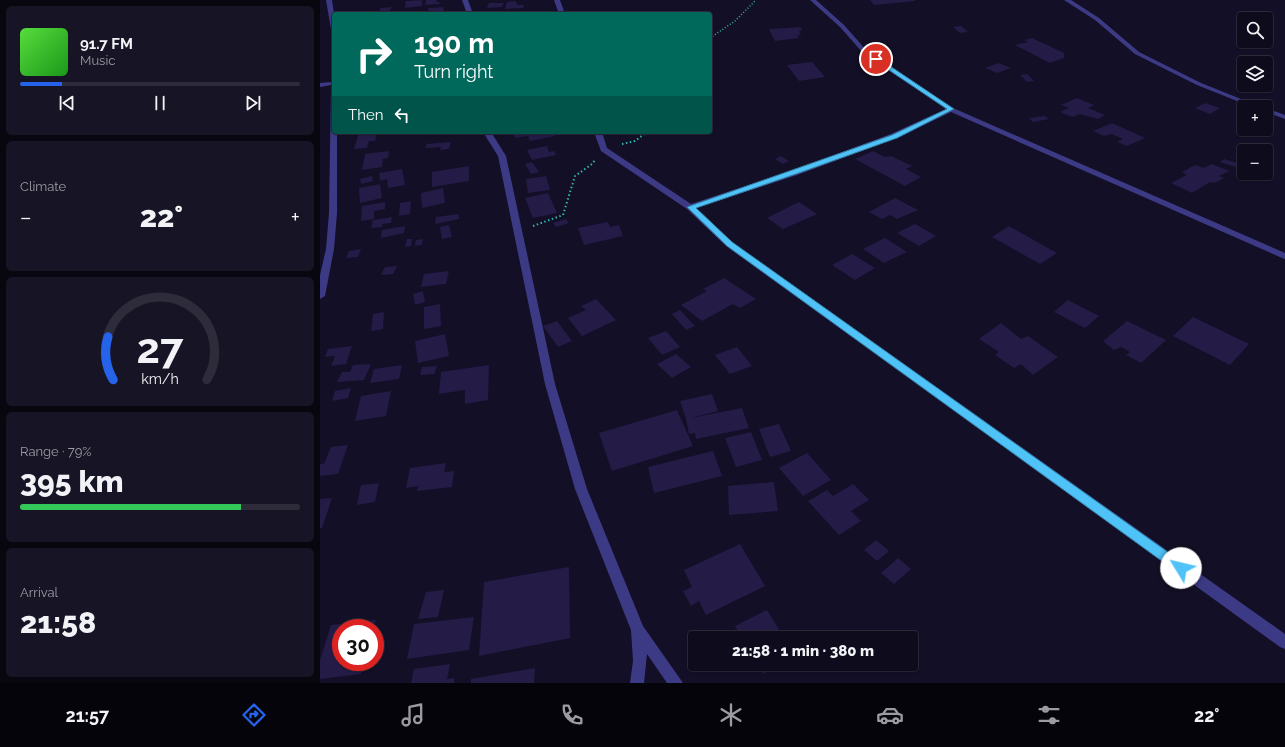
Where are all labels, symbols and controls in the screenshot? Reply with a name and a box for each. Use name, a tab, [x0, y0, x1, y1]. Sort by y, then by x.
map controls	[1237, 12, 1273, 180]
button: search	[1237, 12, 1273, 48]
text: 190 m	[414, 27, 494, 60]
icon: right	[348, 28, 400, 80]
text: 91.7 FM	[80, 35, 133, 53]
pin	[859, 42, 893, 76]
icon: arrive	[865, 48, 887, 70]
text: Music	[80, 53, 115, 68]
button: layers	[1237, 56, 1273, 92]
text: Turn right	[414, 61, 493, 82]
icon: previous	[56, 92, 78, 114]
icon: pause	[149, 92, 171, 114]
icon: next	[242, 92, 264, 114]
button: +	[1237, 100, 1273, 136]
icon: left	[391, 104, 413, 126]
text: Then	[348, 106, 383, 124]
button: −	[1237, 144, 1273, 180]
text: Climate	[20, 179, 66, 194]
text: 22°	[140, 199, 183, 234]
text: −	[20, 204, 32, 230]
text: +	[291, 204, 300, 230]
text: 27	[137, 323, 184, 372]
text: km/h	[141, 370, 179, 386]
text: Range · 79%	[20, 444, 92, 459]
text: 395 km	[20, 464, 124, 499]
position arrow	[1160, 547, 1202, 589]
text: Arrival	[20, 585, 58, 600]
text: 21:58	[20, 605, 96, 640]
speed limit sign: 30	[332, 619, 384, 671]
text: 21:58 · 1 min · 380 m	[732, 642, 874, 660]
icon: directions	[240, 701, 268, 729]
icon: music	[399, 701, 427, 729]
icon: phone	[558, 701, 586, 729]
icon: climate	[717, 701, 745, 729]
icon: car	[876, 701, 904, 729]
icon: filters	[1035, 701, 1063, 729]
text: 21:57	[66, 705, 109, 726]
text: 22°	[1194, 705, 1219, 726]

